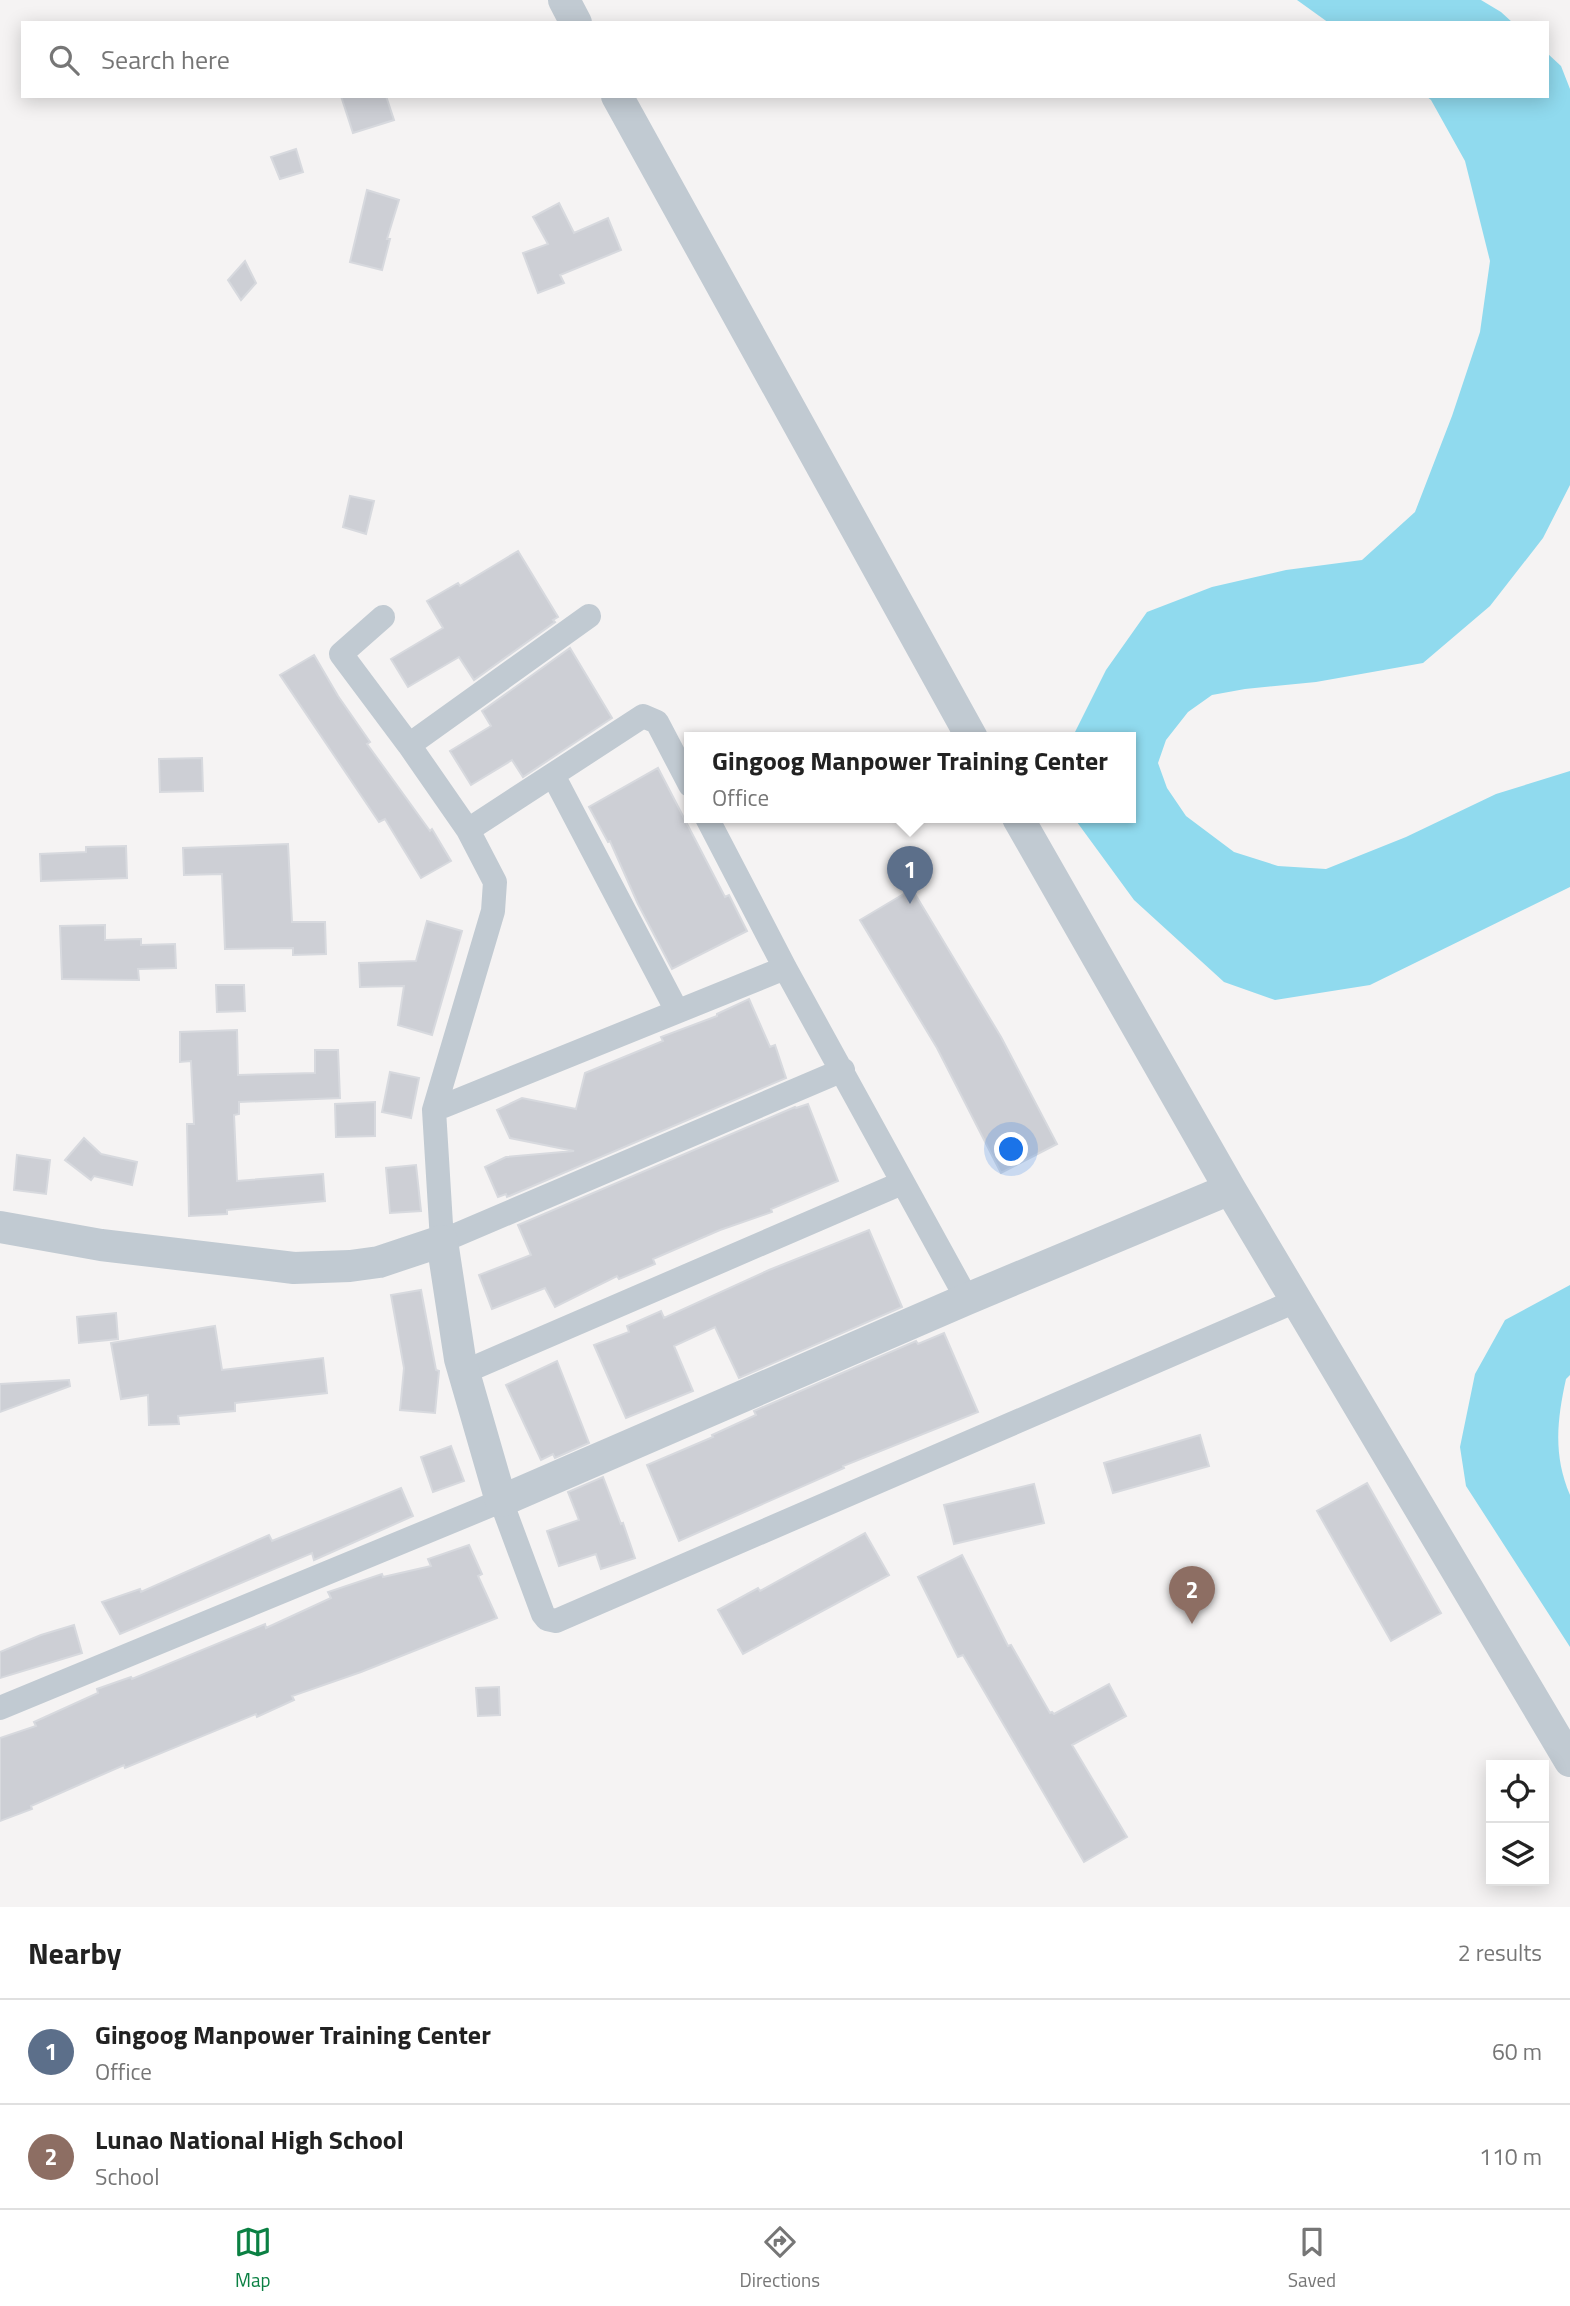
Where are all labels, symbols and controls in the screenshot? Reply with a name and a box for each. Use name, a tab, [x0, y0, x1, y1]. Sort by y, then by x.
search box	[21, 21, 1549, 98]
text: Search here	[101, 40, 230, 79]
icon: search	[45, 41, 83, 79]
popup	[684, 732, 1136, 823]
text: Gingoog Manpower Training Center	[712, 741, 1108, 780]
text: Office	[712, 780, 769, 815]
pin: 1	[887, 846, 933, 904]
your location	[994, 1132, 1028, 1166]
pin: 2	[1169, 1566, 1215, 1624]
map controls	[1486, 1760, 1549, 1886]
button: locate	[1486, 1760, 1549, 1823]
button: layers	[1486, 1823, 1549, 1886]
text: Nearby	[28, 1930, 121, 1976]
text: 2 results	[1458, 1935, 1542, 1970]
text: Gingoog Manpower Training Center	[95, 2015, 491, 2054]
text: 1	[45, 2034, 57, 2069]
text: 60 m	[1492, 2034, 1542, 2069]
text: Office	[95, 2054, 152, 2089]
text: Lunao National High School	[95, 2120, 404, 2159]
text: 2	[45, 2139, 57, 2174]
text: 110 m	[1479, 2139, 1542, 2174]
text: School	[95, 2159, 159, 2194]
tab: Map	[234, 2223, 272, 2294]
tab: Directions	[740, 2223, 820, 2294]
tab: Saved	[1288, 2223, 1336, 2294]

